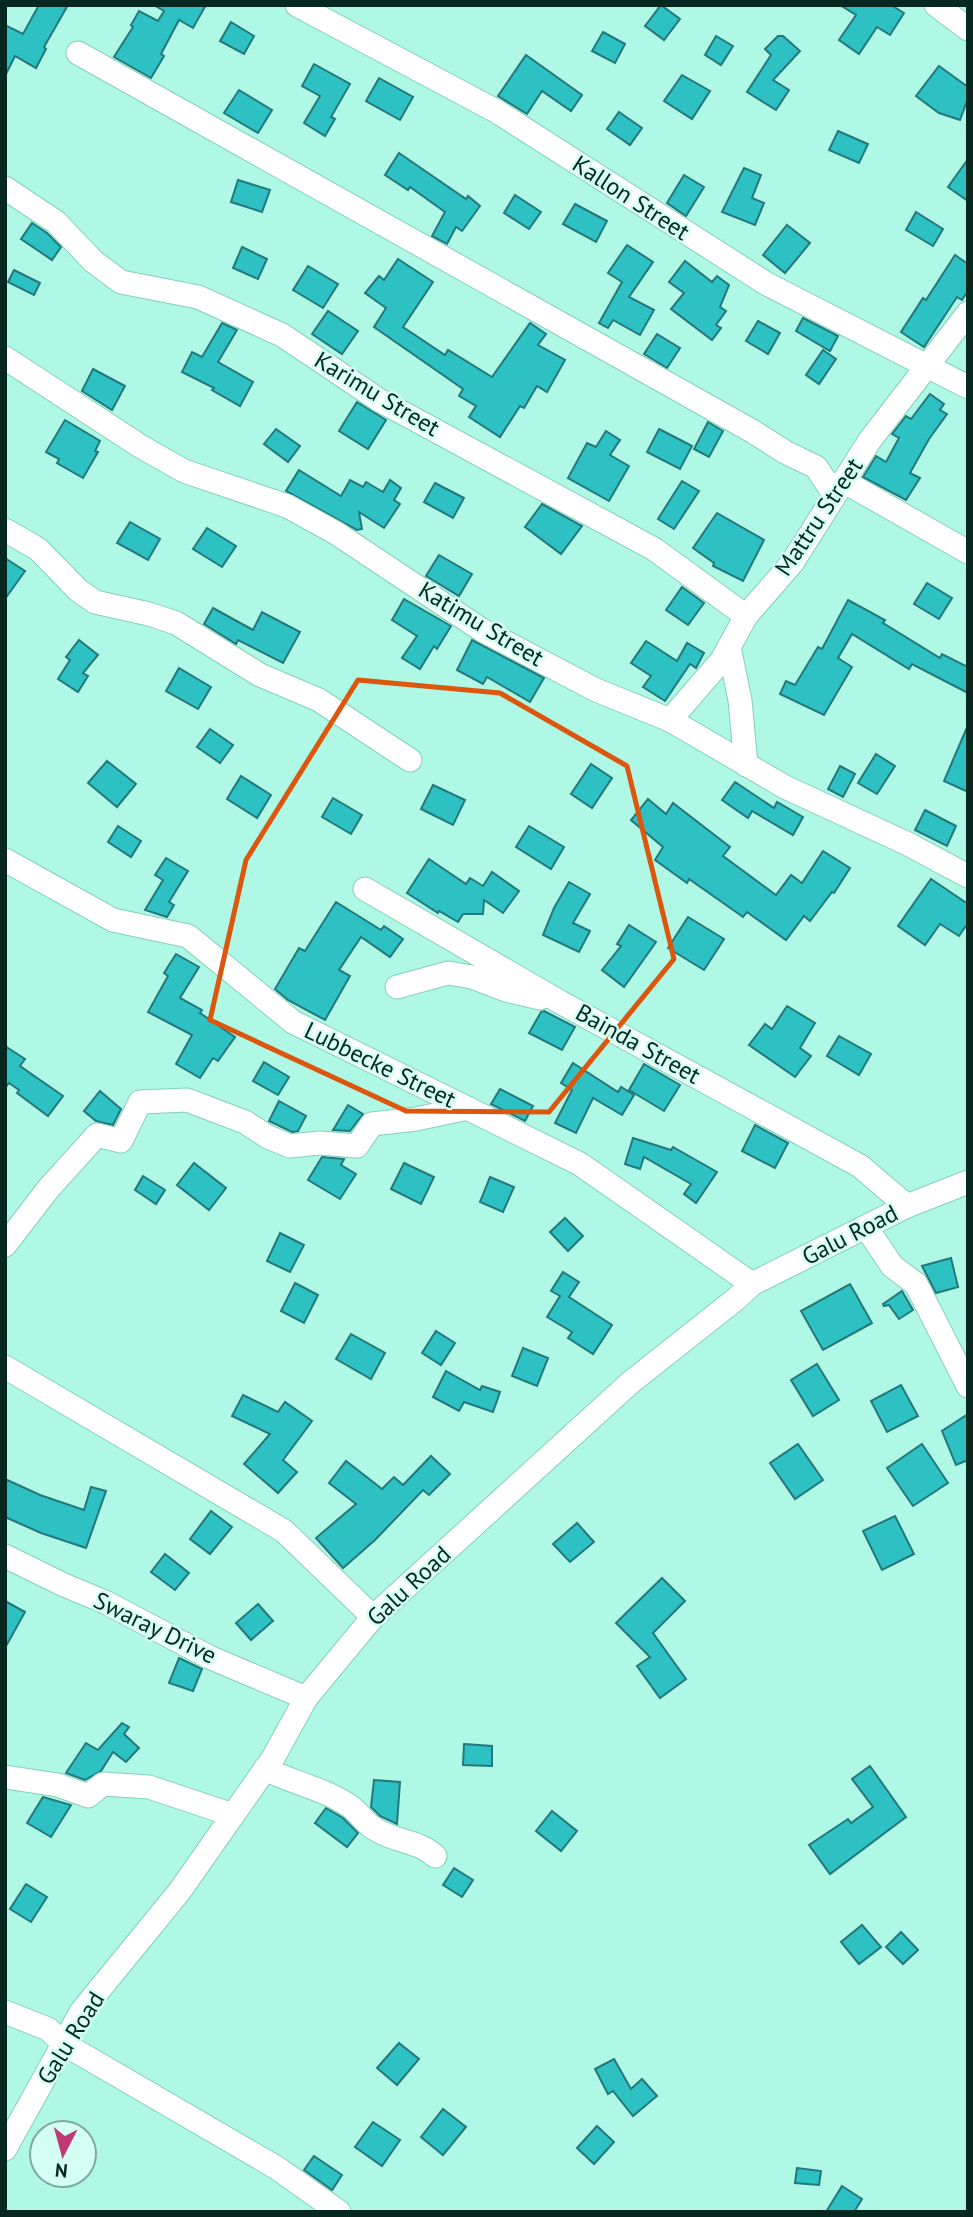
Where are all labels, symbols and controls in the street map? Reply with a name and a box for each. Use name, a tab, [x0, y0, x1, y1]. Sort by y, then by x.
street label: Kallon Street	[567, 148, 696, 247]
street label: Karimu Street	[309, 344, 445, 443]
street label: Mattru Street	[768, 452, 869, 582]
street label: Katimu Street	[413, 574, 549, 673]
street label: Bainda Street	[570, 997, 706, 1091]
street label: Lubbecke Street	[299, 1015, 461, 1115]
street label: Galu Road	[797, 1197, 903, 1272]
street label: Galu Road	[360, 1539, 457, 1632]
street label: Swaray Drive	[89, 1584, 222, 1671]
street label: Galu Road	[30, 1986, 111, 2090]
north arrow	[28, 2119, 98, 2189]
text: N	[54, 2158, 69, 2183]

